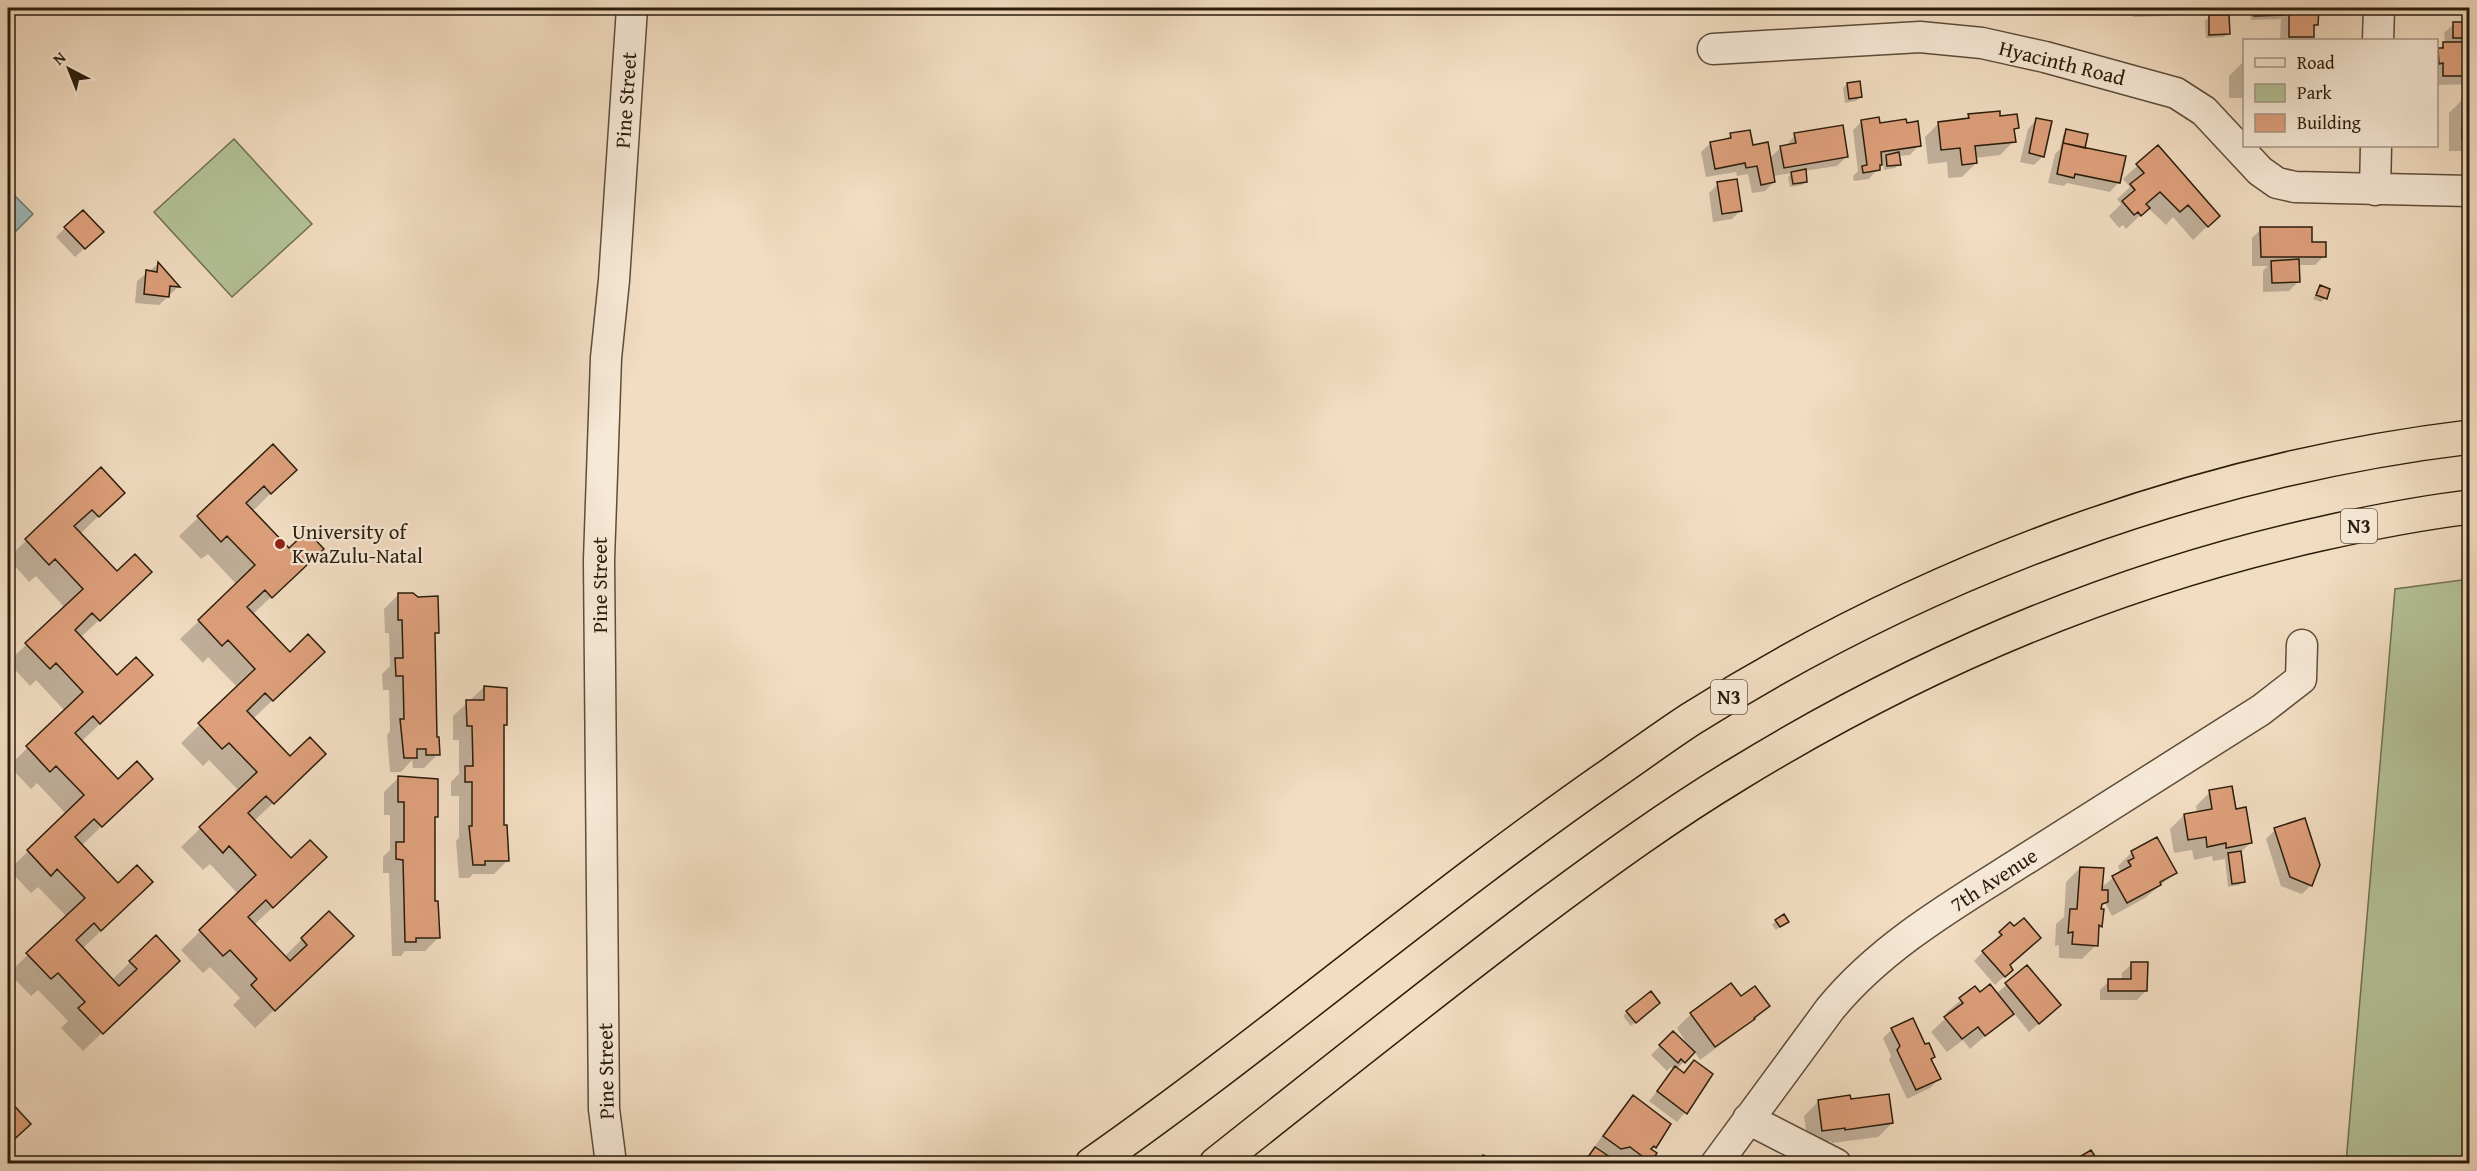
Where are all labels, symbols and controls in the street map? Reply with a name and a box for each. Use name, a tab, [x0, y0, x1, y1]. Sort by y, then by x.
street label: Hyacinth Road	[1996, 32, 2129, 93]
north arrow	[39, 39, 99, 99]
legend	[2243, 39, 2438, 147]
text: N	[47, 45, 71, 70]
text: Road	[2297, 49, 2335, 76]
street label: Pine Street	[607, 50, 644, 149]
text: Park	[2297, 79, 2333, 106]
text: Building	[2297, 109, 2361, 136]
road number: N3	[2341, 509, 2377, 543]
place label: University of KwaZulu-Natal	[292, 516, 423, 571]
street label: Pine Street	[584, 536, 615, 633]
marker: University of KwaZulu-Natal	[273, 537, 287, 551]
road number: N3	[1711, 680, 1747, 714]
street label: 7th Avenue	[1944, 840, 2044, 919]
street label: Pine Street	[589, 1022, 622, 1120]

